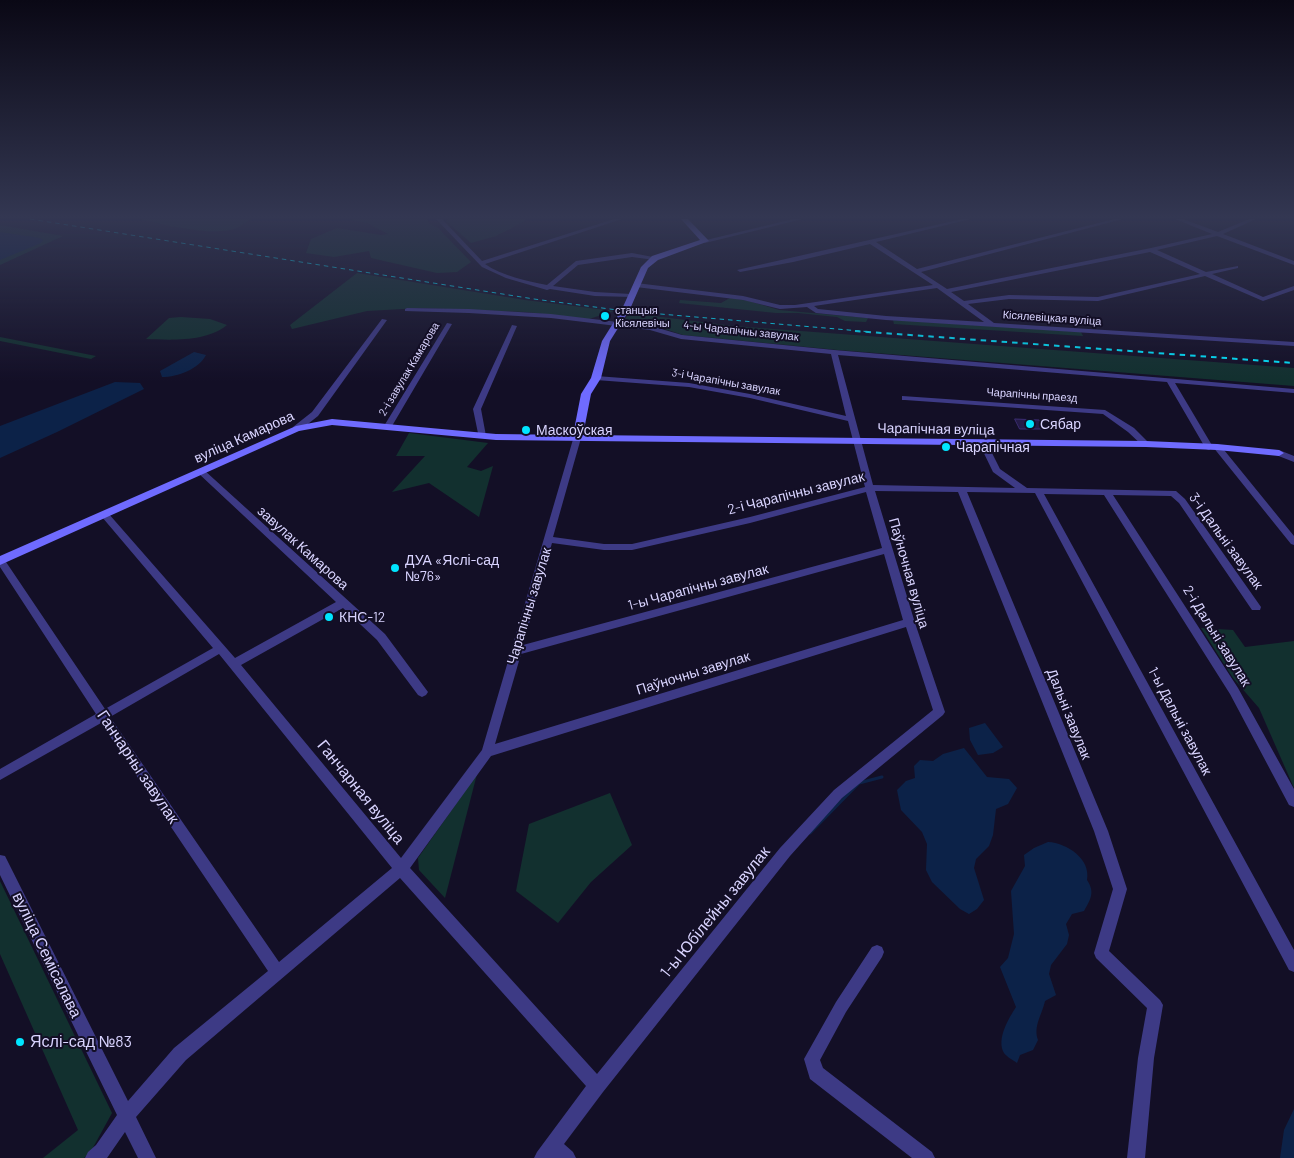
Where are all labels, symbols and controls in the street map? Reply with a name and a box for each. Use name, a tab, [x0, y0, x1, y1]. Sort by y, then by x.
place label: станцыя Кісялевічы	[615, 303, 670, 329]
street label: Кісялевіцкая вуліца	[1002, 308, 1102, 328]
marker: станцыя Кісялевічы	[599, 310, 611, 322]
street label: 4-ы Чарапічны завулак	[683, 318, 799, 344]
street label: 2-і завулак Камарова	[376, 320, 442, 418]
street label: 3-і Чарапічны завулак	[671, 366, 781, 398]
street label: Чарапічны праезд	[986, 385, 1078, 405]
street label: вуліца Камарова	[191, 407, 297, 467]
place label: Сябар	[1040, 416, 1081, 432]
marker: Сябар	[1024, 418, 1036, 430]
street label: Чарапічная вуліца	[877, 420, 995, 438]
place label: Маскоўская	[536, 422, 612, 438]
marker: Маскоўская	[520, 424, 532, 436]
place label: Чарапічная	[956, 439, 1030, 455]
marker: Чарапічная	[940, 441, 952, 453]
street label: 2-і Чарапічны завулак	[726, 468, 866, 518]
street label: 3-і Дальні завулак	[1185, 489, 1267, 593]
street label: завулак Камарова	[254, 503, 352, 593]
street label: Паўночная вуліца	[885, 516, 933, 630]
street label: Чарапічны завулак	[503, 546, 555, 666]
place label: ДУА «Яслі-сад №76»	[405, 552, 499, 584]
street label: 1-ы Чарапічны завулак	[626, 560, 770, 614]
marker: ДУА «Яслі-сад №76»	[389, 562, 401, 574]
street label: 2-і Дальні завулак	[1179, 583, 1255, 689]
place label: КНС-12	[339, 609, 385, 625]
marker: КНС-12	[323, 611, 335, 623]
street label: Паўночны завулак	[634, 648, 752, 698]
street label: 1-ы Дальні завулак	[1144, 664, 1216, 778]
street label: Дальні завулак	[1043, 666, 1095, 762]
street label: Ганчарны завулак	[93, 707, 183, 827]
street label: Ганчарная вуліца	[313, 736, 409, 848]
street label: 1-ы Юбілейны завулак	[656, 842, 774, 982]
street label: вуліца Семісалава	[8, 889, 86, 1021]
place label: Яслі-сад №83	[30, 1032, 132, 1052]
marker: Яслі-сад №83	[14, 1036, 26, 1048]

